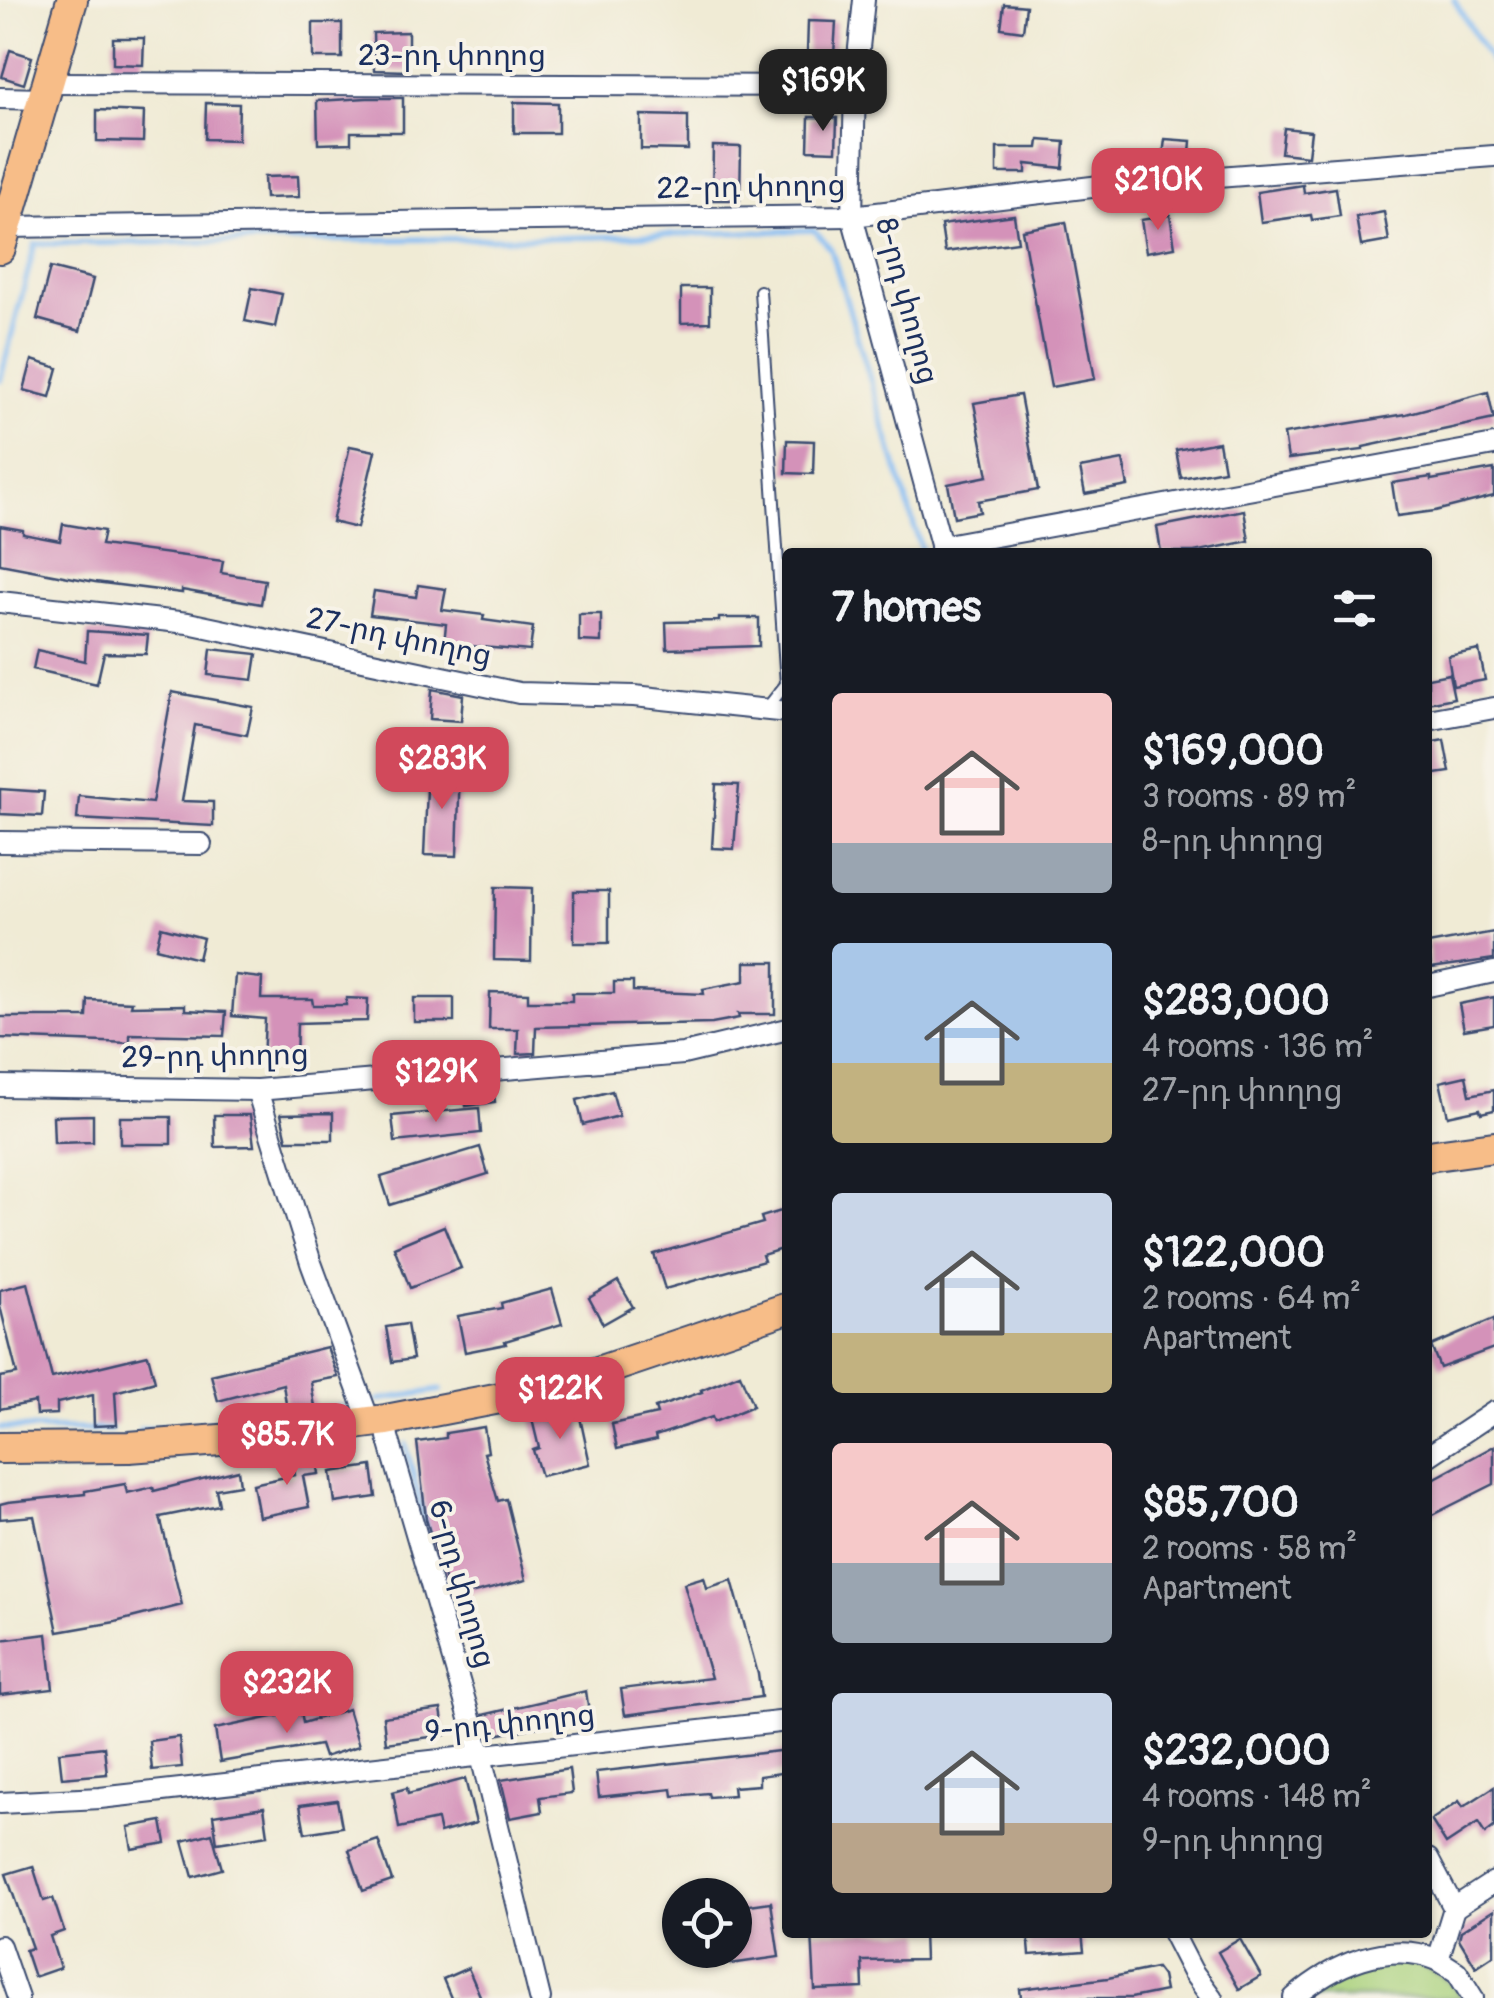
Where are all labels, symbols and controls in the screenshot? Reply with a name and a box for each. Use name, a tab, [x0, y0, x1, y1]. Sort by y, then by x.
street label: 23-րդ փողոց	[358, 37, 546, 74]
pin: $169K	[753, 49, 893, 134]
text: $169K	[781, 61, 865, 101]
pin: $210K	[1088, 148, 1228, 233]
text: $210K	[1114, 160, 1202, 200]
street label: 22-րդ փողոց	[656, 167, 846, 207]
street label: 8-րդ փողոց	[867, 214, 947, 388]
icon: filters	[1327, 581, 1382, 636]
text: 7 homes	[832, 582, 981, 634]
street label: 27-րդ փողոց	[303, 599, 495, 675]
text: $169,000	[1142, 725, 1324, 777]
pin: $283K	[372, 727, 512, 812]
icon: home	[912, 733, 1032, 853]
text: $283K	[398, 739, 486, 779]
text: 3 rooms · 89 m²	[1142, 777, 1356, 817]
text: 8-րդ փողոց	[1142, 821, 1324, 861]
text: $283,000	[1142, 975, 1330, 1027]
icon: home	[912, 983, 1032, 1103]
text: 4 rooms · 136 m²	[1142, 1027, 1374, 1067]
street label: 29-րդ փողոց	[121, 1036, 309, 1076]
pin: $129K	[366, 1040, 506, 1125]
text: $129K	[394, 1052, 478, 1092]
text: 27-րդ փողոց	[1142, 1071, 1343, 1111]
text: $122,000	[1142, 1227, 1325, 1279]
icon: home	[912, 1233, 1032, 1353]
text: 2 rooms · 64 m²	[1142, 1279, 1361, 1319]
text: Apartment	[1142, 1319, 1291, 1359]
pin: $122K	[490, 1357, 630, 1442]
text: $122K	[518, 1369, 602, 1409]
pin: $85.7K	[206, 1403, 368, 1488]
text: $85.7K	[240, 1415, 334, 1455]
text: $85,700	[1142, 1477, 1299, 1529]
icon: home	[912, 1483, 1032, 1603]
street label: 6-րդ փողոց	[420, 1496, 504, 1672]
text: 2 rooms · 58 m²	[1142, 1529, 1357, 1569]
text: Apartment	[1142, 1569, 1291, 1609]
pin: $232K	[217, 1651, 357, 1736]
text: $232K	[242, 1663, 332, 1703]
street label: 9-րդ փողոց	[423, 1696, 597, 1750]
text: $232,000	[1142, 1725, 1331, 1777]
icon: home	[912, 1733, 1032, 1853]
text: 4 rooms · 148 m²	[1142, 1777, 1372, 1817]
text: 9-րդ փողոց	[1142, 1821, 1324, 1861]
map controls	[662, 1878, 752, 1968]
button: locate	[662, 1878, 752, 1968]

